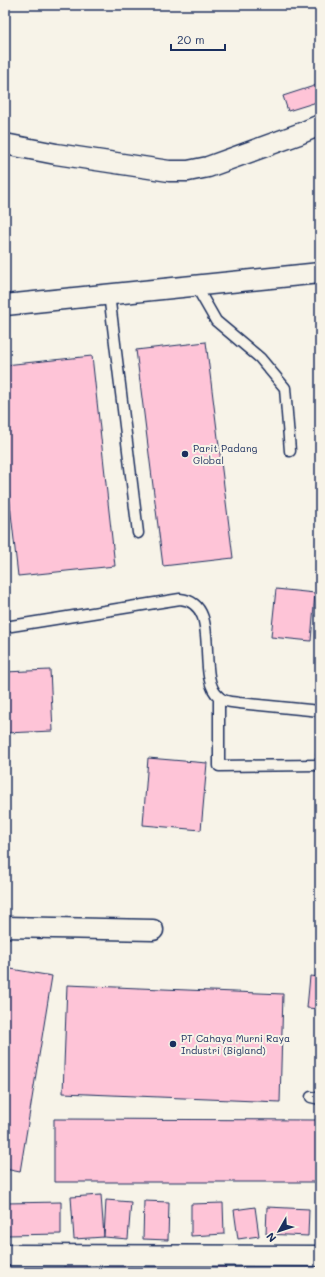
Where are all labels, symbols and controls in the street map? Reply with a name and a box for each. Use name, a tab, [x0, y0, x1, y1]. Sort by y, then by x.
scale bar	[171, 26, 225, 52]
text: 20 m	[177, 31, 205, 47]
place label: Parit Padang Global	[193, 441, 257, 467]
marker: Parit Padang Global	[180, 449, 190, 459]
place label: PT Cahaya Murni Raya Industri (Bigland)	[181, 1031, 290, 1057]
marker: PT Cahaya Murni Raya Industri (Bigland)	[168, 1039, 178, 1049]
north arrow	[259, 1211, 299, 1251]
text: N	[262, 1230, 279, 1246]

